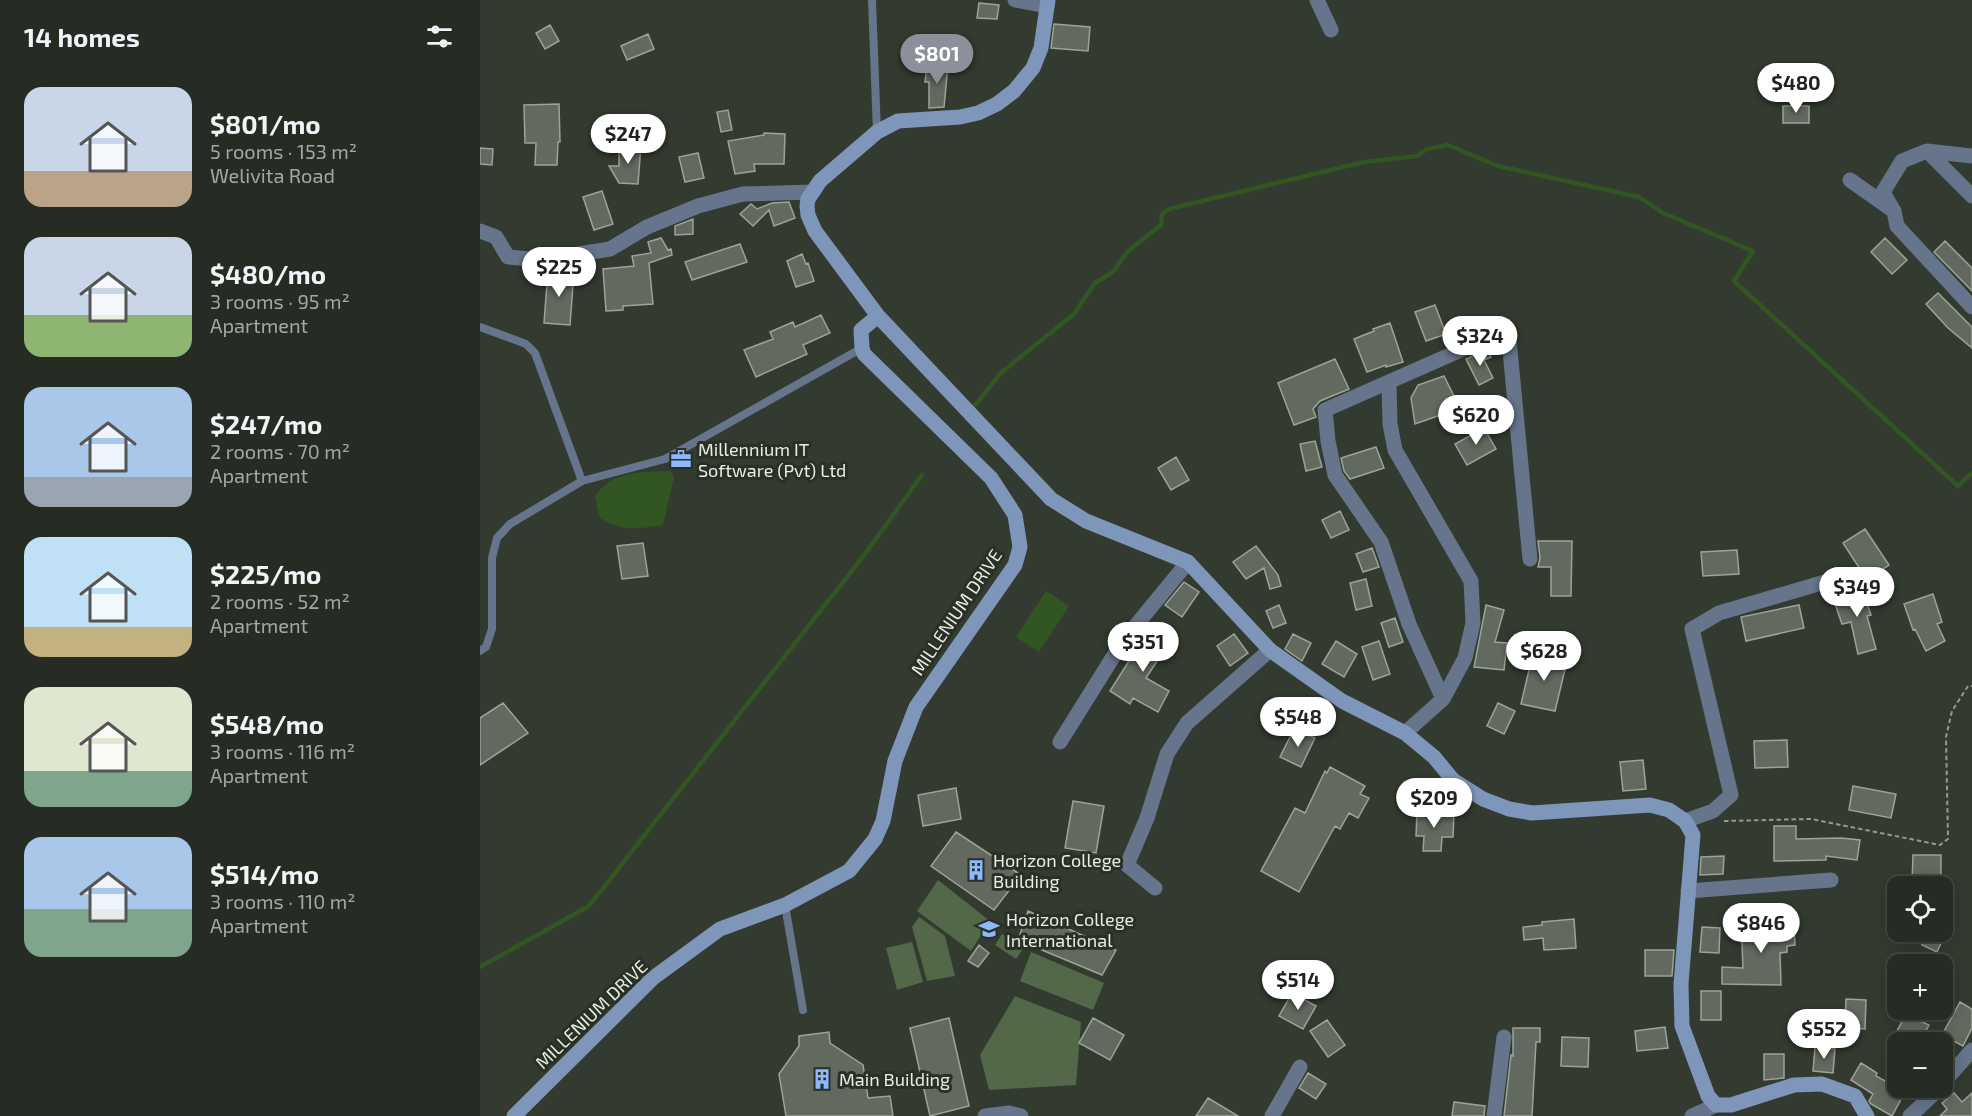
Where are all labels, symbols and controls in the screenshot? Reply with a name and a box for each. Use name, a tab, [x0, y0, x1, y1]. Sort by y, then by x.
icon: filters	[423, 20, 456, 53]
text: 14 homes	[24, 21, 140, 52]
pin: $801	[901, 34, 973, 85]
text: $801	[914, 41, 960, 65]
pin: $480	[1760, 63, 1832, 114]
text: $480	[1771, 70, 1821, 94]
text: $801/mo	[210, 108, 321, 139]
icon: home	[72, 111, 144, 183]
pin: $247	[592, 114, 664, 165]
text: $247	[605, 121, 651, 145]
text: 5 rooms · 153 m²	[210, 139, 357, 163]
text: Welivita Road	[210, 163, 335, 187]
pin: $225	[523, 247, 595, 298]
text: $225	[536, 254, 582, 278]
text: $480/mo	[210, 258, 326, 289]
icon: home	[72, 261, 144, 333]
text: 3 rooms · 95 m²	[210, 289, 350, 313]
text: Apartment	[210, 313, 308, 337]
pin: $324	[1444, 316, 1516, 367]
text: $324	[1456, 323, 1504, 347]
pin: $620	[1440, 395, 1512, 446]
text: $620	[1452, 402, 1500, 426]
text: $247/mo	[210, 408, 322, 439]
icon: home	[72, 411, 144, 483]
place label: Millennium IT Software (Pvt) Ltd	[698, 438, 846, 481]
text: 2 rooms · 70 m²	[210, 439, 350, 463]
office icon: Millennium IT Software (Pvt) Ltd	[669, 447, 693, 471]
text: Apartment	[210, 463, 308, 487]
street label: MILLENIUM DRIVE	[906, 545, 1006, 679]
text: $225/mo	[210, 558, 321, 589]
icon: home	[72, 561, 144, 633]
pin: $349	[1821, 567, 1893, 618]
text: $349	[1833, 574, 1881, 598]
text: 2 rooms · 52 m²	[210, 589, 350, 613]
text: Apartment	[210, 613, 308, 637]
pin: $351	[1107, 622, 1179, 673]
text: $351	[1122, 629, 1164, 653]
pin: $628	[1508, 631, 1580, 682]
text: $628	[1520, 638, 1568, 662]
pin: $548	[1262, 697, 1334, 748]
text: $548	[1274, 704, 1322, 728]
text: $548/mo	[210, 708, 324, 739]
icon: home	[72, 711, 144, 783]
text: 3 rooms · 116 m²	[210, 739, 355, 763]
text: Apartment	[210, 763, 308, 787]
pin: $209	[1398, 778, 1470, 829]
text: $209	[1410, 785, 1458, 809]
place label: Horizon College Building	[993, 849, 1121, 892]
text: $514/mo	[210, 858, 319, 889]
building icon: Horizon College Building	[964, 858, 988, 882]
icon: home	[72, 861, 144, 933]
map controls	[1887, 876, 1953, 1098]
button: locate	[1887, 876, 1953, 942]
text: 3 rooms · 110 m²	[210, 889, 356, 913]
pin: $846	[1725, 903, 1797, 954]
place label: Horizon College International	[1006, 908, 1134, 951]
text: $846	[1737, 910, 1785, 934]
text: Apartment	[210, 913, 308, 937]
school or university icon: Horizon College International	[977, 917, 1001, 941]
button: +	[1887, 954, 1953, 1020]
street label: MILLENIUM DRIVE	[530, 955, 652, 1073]
pin: $514	[1262, 960, 1334, 1011]
text: $514	[1276, 967, 1320, 991]
pin: $552	[1788, 1009, 1860, 1060]
text: $552	[1801, 1016, 1847, 1040]
button: −	[1887, 1032, 1953, 1098]
building icon: Main Building	[810, 1067, 834, 1091]
place label: Main Building	[839, 1068, 950, 1090]

